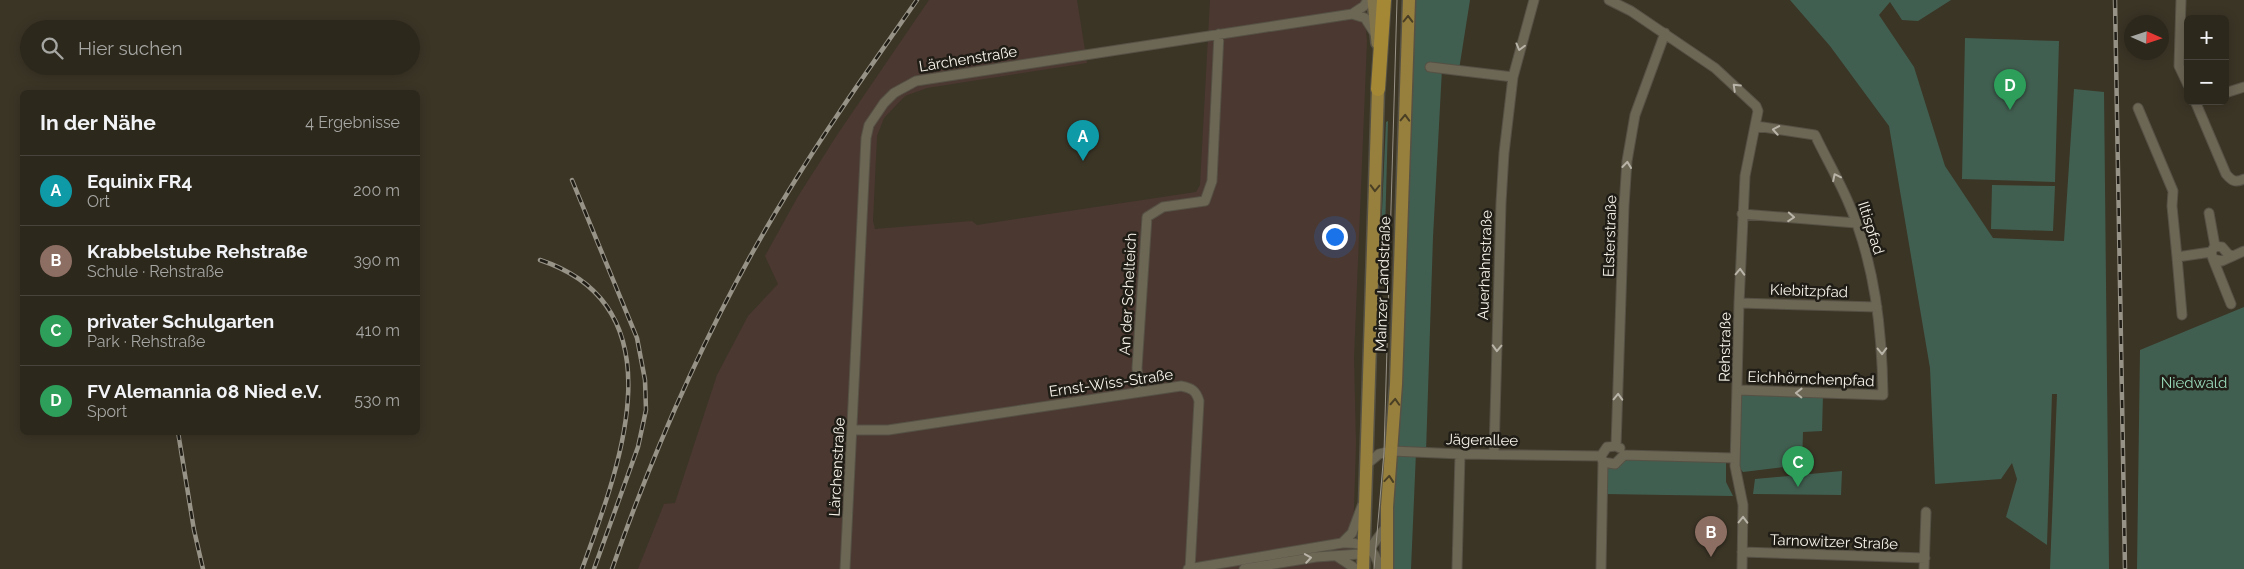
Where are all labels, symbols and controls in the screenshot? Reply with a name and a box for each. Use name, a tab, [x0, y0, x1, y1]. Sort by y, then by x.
one-way arrow	[1403, 15, 1413, 23]
north arrow	[2124, 15, 2169, 60]
map controls	[2184, 15, 2229, 105]
button: +	[2184, 15, 2229, 60]
search box	[20, 20, 420, 75]
icon: search	[38, 34, 66, 62]
text: Hier suchen	[78, 37, 183, 59]
street label: Lärchenstraße	[918, 42, 1019, 76]
one-way arrow	[1515, 42, 1526, 51]
button: −	[2184, 60, 2229, 105]
pin: D	[1994, 69, 2026, 110]
one-way arrow	[1732, 84, 1741, 93]
text: In der Nähe	[40, 110, 156, 135]
text: 4 Ergebnisse	[305, 113, 400, 132]
one-way arrow	[1399, 114, 1410, 122]
pin: A	[1067, 120, 1099, 161]
one-way arrow	[1772, 125, 1780, 135]
one-way arrow	[1621, 160, 1632, 168]
text: Equinix FR4	[87, 170, 192, 192]
one-way arrow	[1832, 174, 1842, 183]
text: A	[51, 181, 61, 200]
text: 200 m	[353, 181, 400, 200]
one-way arrow	[1369, 184, 1380, 192]
text: Ort	[87, 192, 110, 211]
street label: Elsterstraße	[1600, 194, 1620, 277]
street label: Iltispfad	[1854, 199, 1888, 257]
street label: Auerhahnstraße	[1474, 209, 1496, 320]
one-way arrow	[1787, 211, 1795, 222]
street label: Mainzer Landstraße	[1372, 216, 1394, 352]
your location	[1322, 224, 1348, 250]
street label: An der Schelteich	[1116, 232, 1140, 356]
text: Krabbelstube Rehstraße	[87, 240, 308, 262]
text: B	[51, 251, 61, 270]
text: 390 m	[354, 251, 400, 270]
text: Schule · Rehstraße	[87, 262, 224, 281]
one-way arrow	[1735, 267, 1745, 275]
street label: Kiebitzpfad	[1770, 281, 1848, 301]
text: privater Schulgarten	[87, 310, 274, 332]
street label: Rehstraße	[1715, 312, 1735, 382]
text: C	[51, 321, 61, 340]
text: 410 m	[356, 321, 400, 340]
text: Park · Rehstraße	[87, 332, 205, 351]
one-way arrow	[1491, 344, 1502, 352]
one-way arrow	[1877, 348, 1887, 355]
street label: Ernst-Wiss-Straße	[1048, 365, 1174, 401]
street label: Eichhörnchenpfad	[1747, 368, 1875, 390]
park label: Niedwald	[2161, 374, 2227, 392]
text: FV Alemannia 08 Nied e.V.	[87, 380, 322, 402]
one-way arrow	[1795, 388, 1802, 398]
text: D	[50, 391, 62, 410]
text: 530 m	[354, 391, 400, 410]
one-way arrow	[1613, 393, 1623, 400]
one-way arrow	[1389, 398, 1400, 406]
text: Sport	[87, 402, 127, 421]
street label: Lärchenstraße	[825, 417, 849, 517]
street label: Jägerallee	[1446, 430, 1519, 450]
pin: C	[1782, 446, 1814, 487]
one-way arrow	[1383, 475, 1394, 483]
pin: B	[1695, 516, 1727, 557]
one-way arrow	[1738, 516, 1748, 524]
street label: Tarnowitzer Straße	[1770, 531, 1899, 553]
one-way arrow	[1304, 554, 1312, 564]

